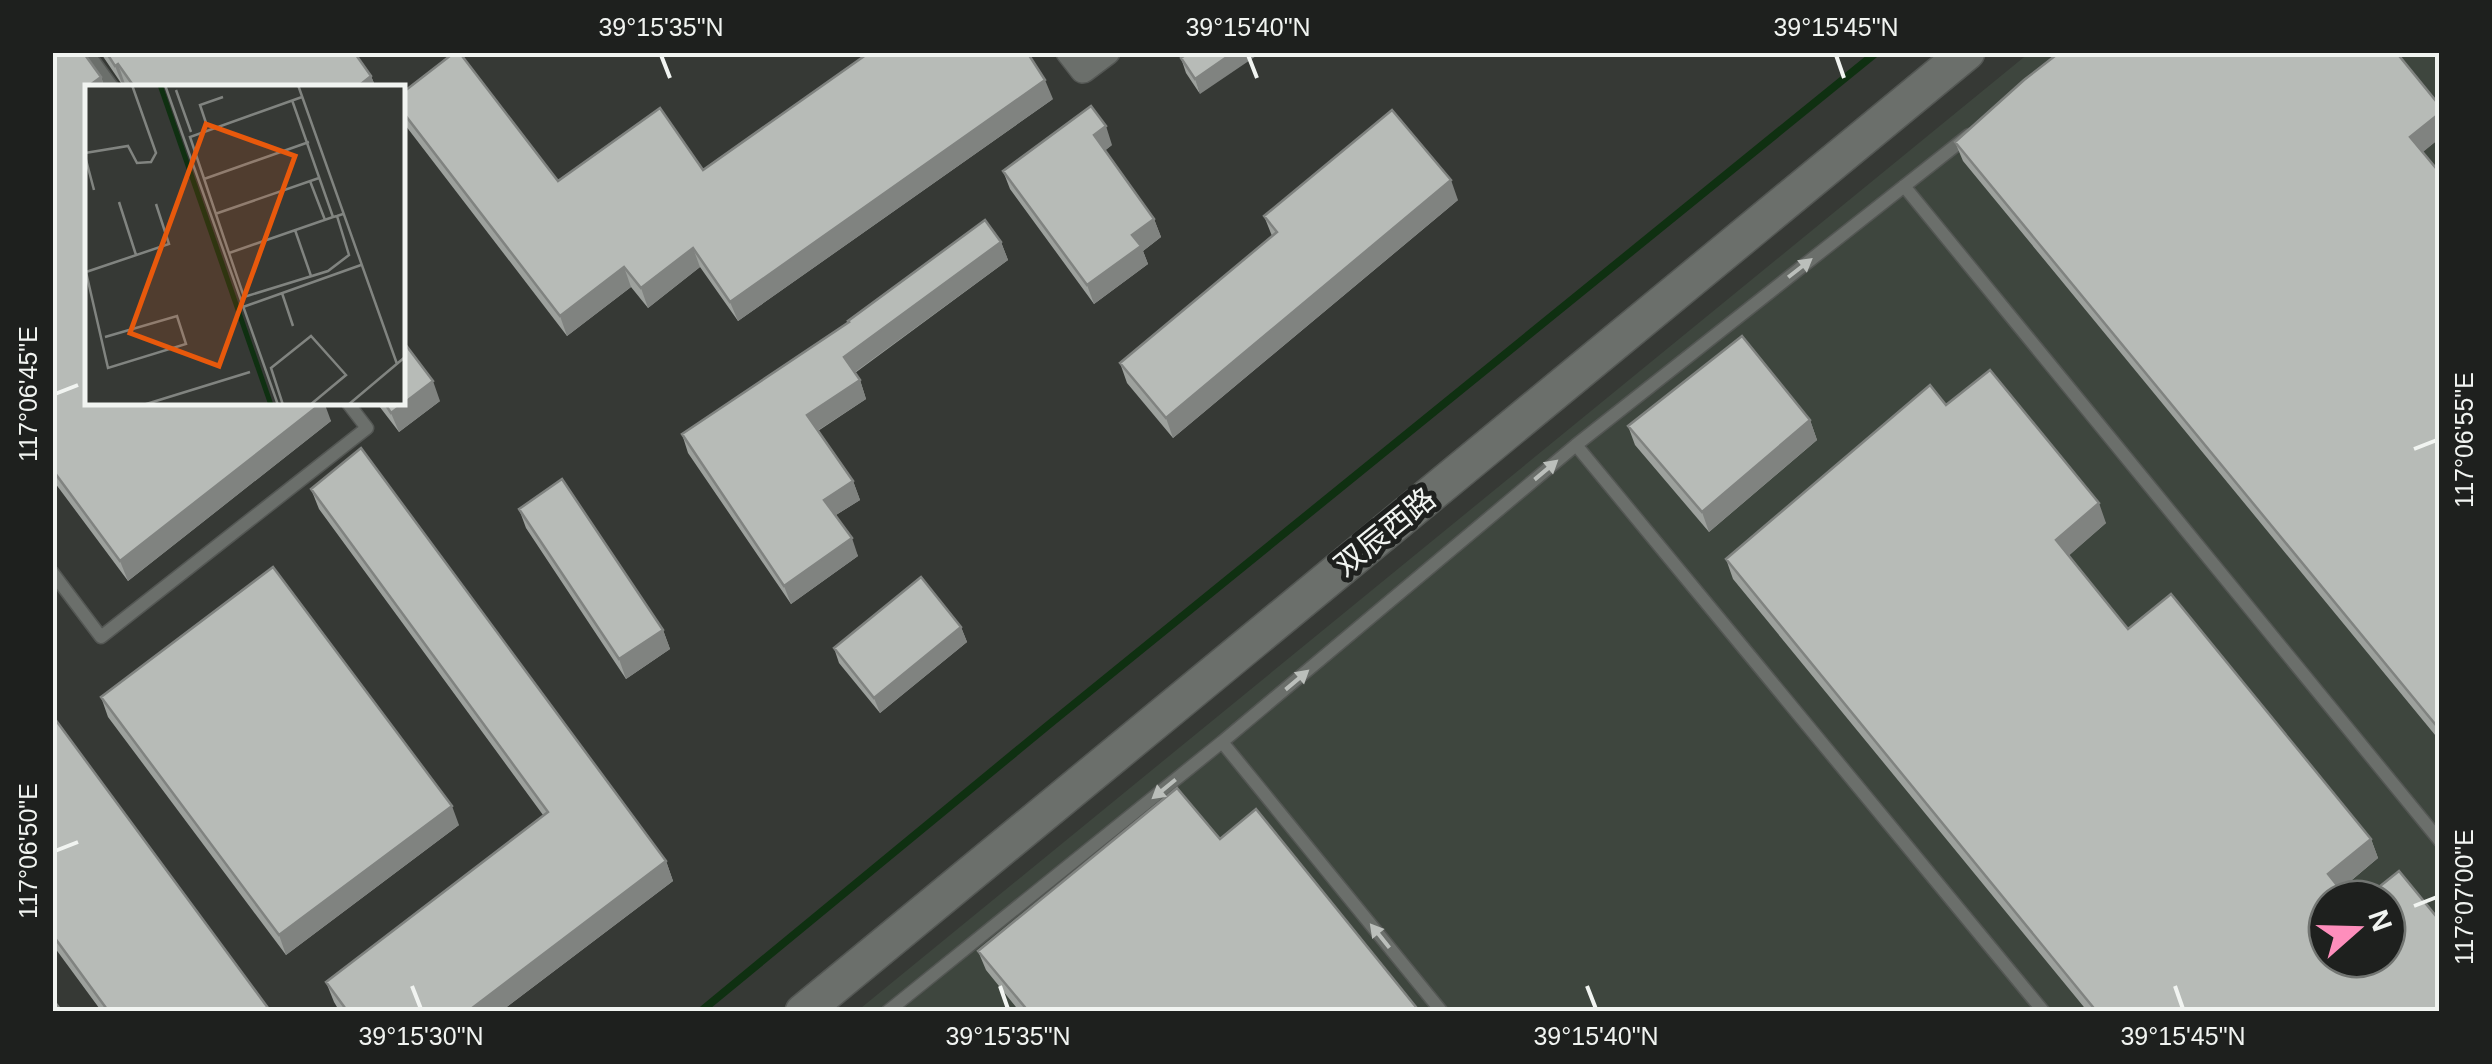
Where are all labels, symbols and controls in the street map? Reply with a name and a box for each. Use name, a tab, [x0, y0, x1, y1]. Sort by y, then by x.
text: 39°15'35"N	[598, 13, 724, 41]
text: 39°15'40"N	[1185, 13, 1311, 41]
text: 39°15'45"N	[1773, 13, 1899, 41]
inset map	[85, 85, 405, 405]
one-way arrow	[1787, 258, 1813, 279]
text: 117°06'45"E	[14, 326, 42, 462]
text: 117°06'55"E	[2450, 372, 2478, 508]
one-way arrow	[1533, 460, 1558, 482]
street label: 双辰西路	[1328, 481, 1442, 582]
one-way arrow	[1284, 669, 1309, 691]
one-way arrow	[1151, 779, 1177, 800]
text: 117°06'50"E	[14, 783, 42, 919]
text: 117°07'00"E	[2450, 829, 2478, 965]
north arrow	[2307, 879, 2407, 979]
text: N	[2362, 906, 2398, 935]
one-way arrow	[1370, 923, 1391, 949]
text: 39°15'30"N	[358, 1022, 484, 1050]
text: 39°15'35"N	[945, 1022, 1071, 1050]
text: 39°15'40"N	[1533, 1022, 1659, 1050]
text: 39°15'45"N	[2120, 1022, 2246, 1050]

